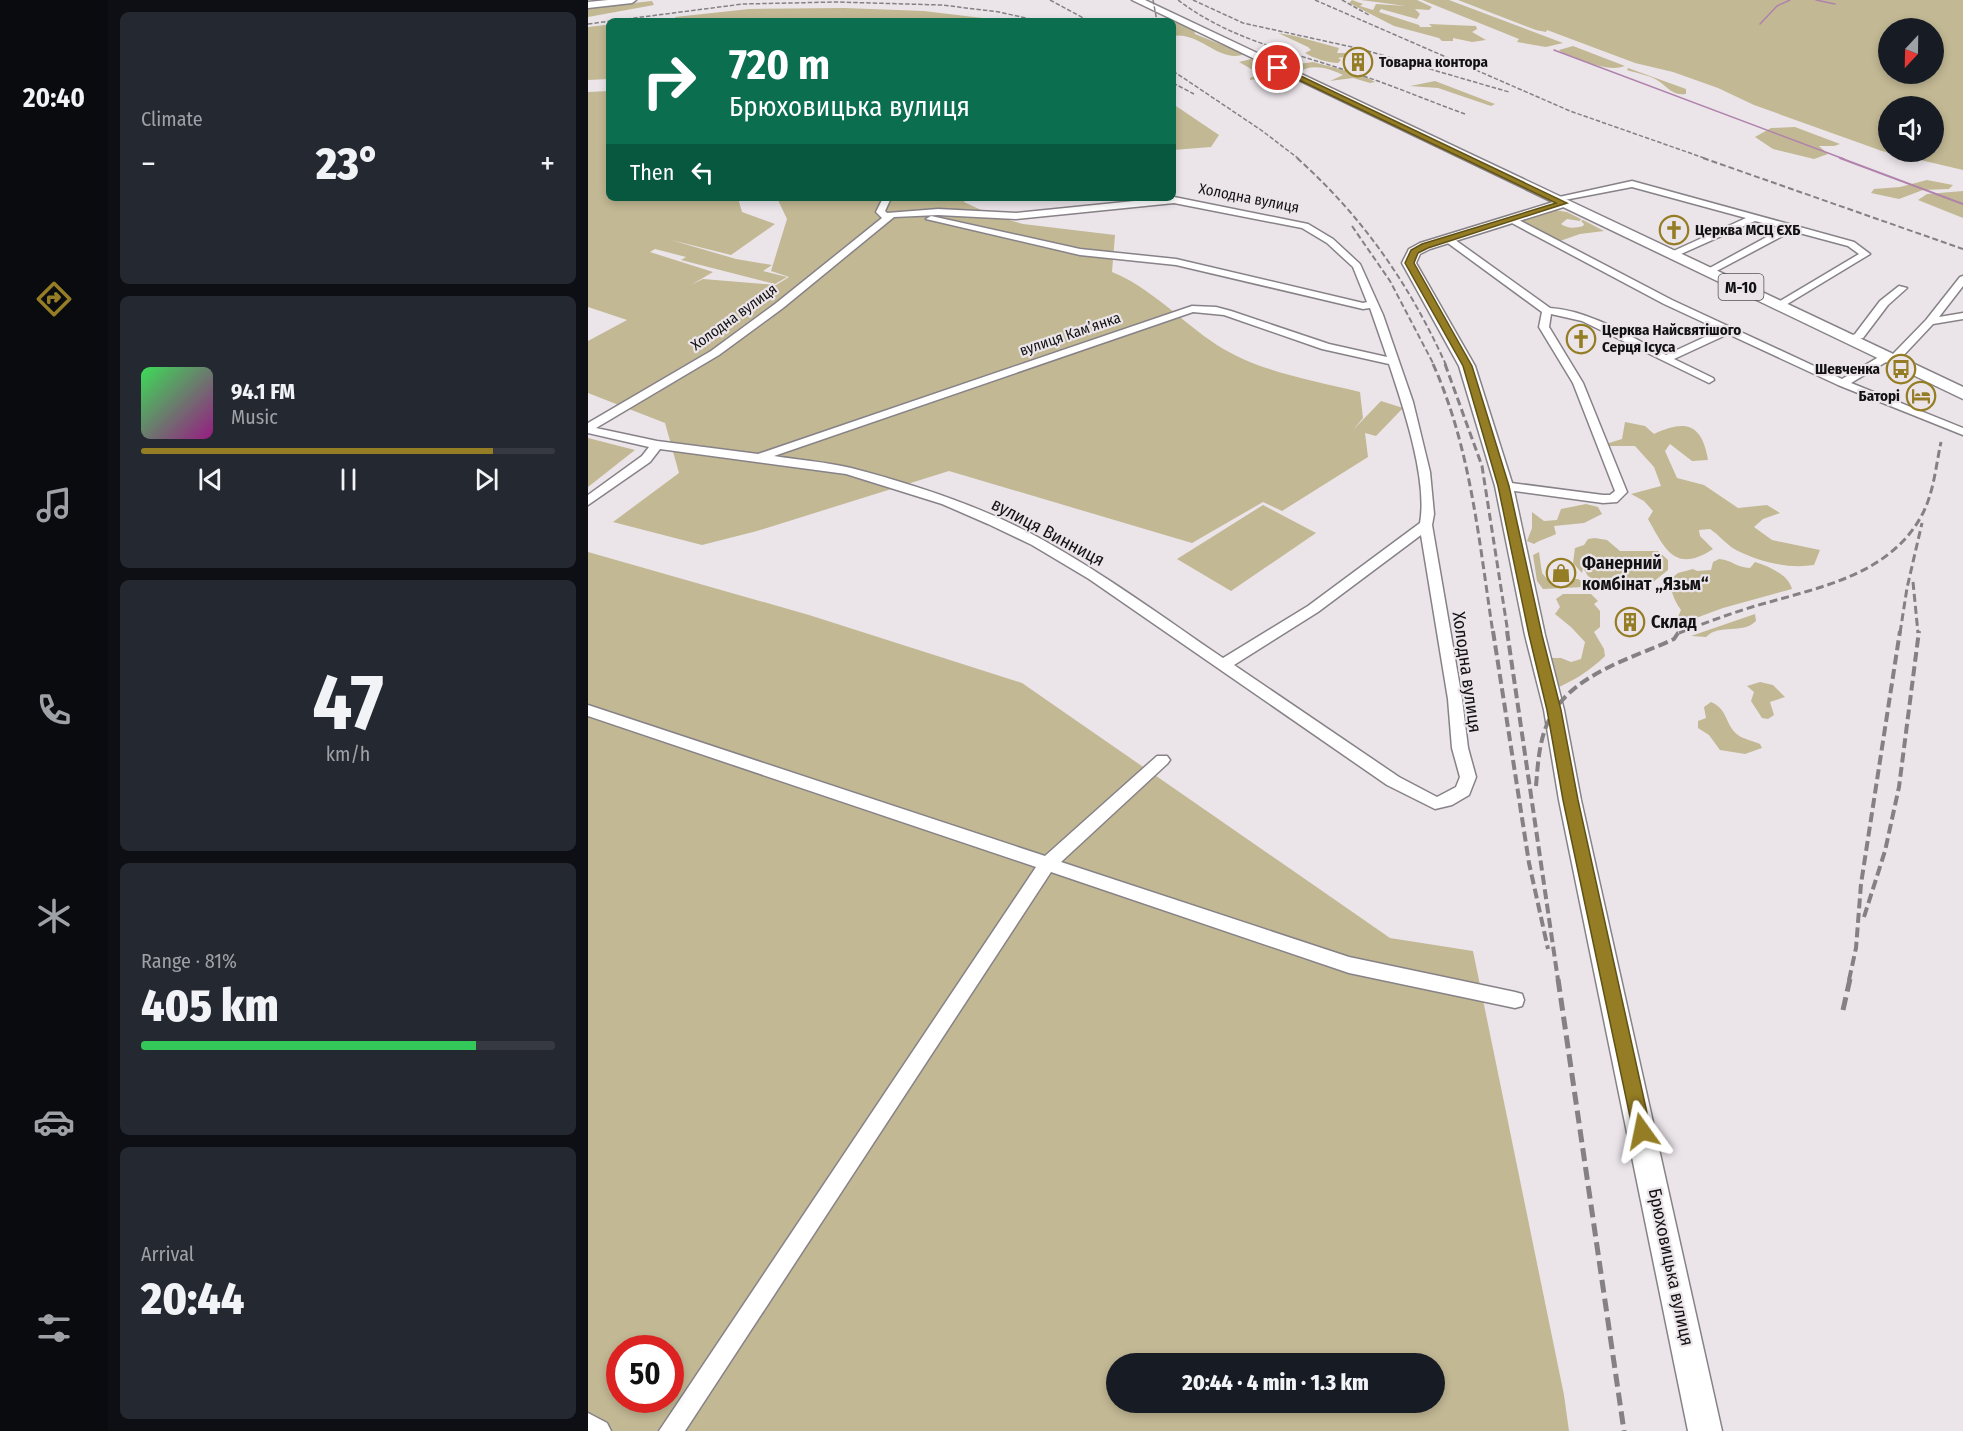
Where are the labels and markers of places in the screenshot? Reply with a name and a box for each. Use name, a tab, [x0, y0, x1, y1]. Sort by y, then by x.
pin	[1252, 42, 1303, 93]
building icon: Товарна контора	[1342, 46, 1374, 78]
place label: Товарна контора	[1379, 53, 1489, 71]
church icon: Церква МСЦ ЄХБ	[1658, 214, 1690, 246]
place label: Церква МСЦ ЄХБ	[1695, 221, 1800, 239]
place label: Церква Найсвятішого Серця Ісуса	[1602, 321, 1741, 356]
church icon: Церква Найсвятішого Серця Ісуса	[1565, 323, 1597, 355]
bus stop icon: Шевченка	[1885, 353, 1917, 385]
place label: Шевченка	[1815, 360, 1881, 378]
hotel icon: Баторі	[1905, 380, 1937, 412]
place label: Баторі	[1859, 387, 1900, 405]
place label: Фанерний комбінат „Язьм“	[1582, 552, 1709, 595]
shop icon: Фанерний комбінат „Язьм“	[1545, 557, 1577, 589]
building icon: Склад	[1614, 606, 1646, 638]
place label: Склад	[1651, 611, 1697, 633]

